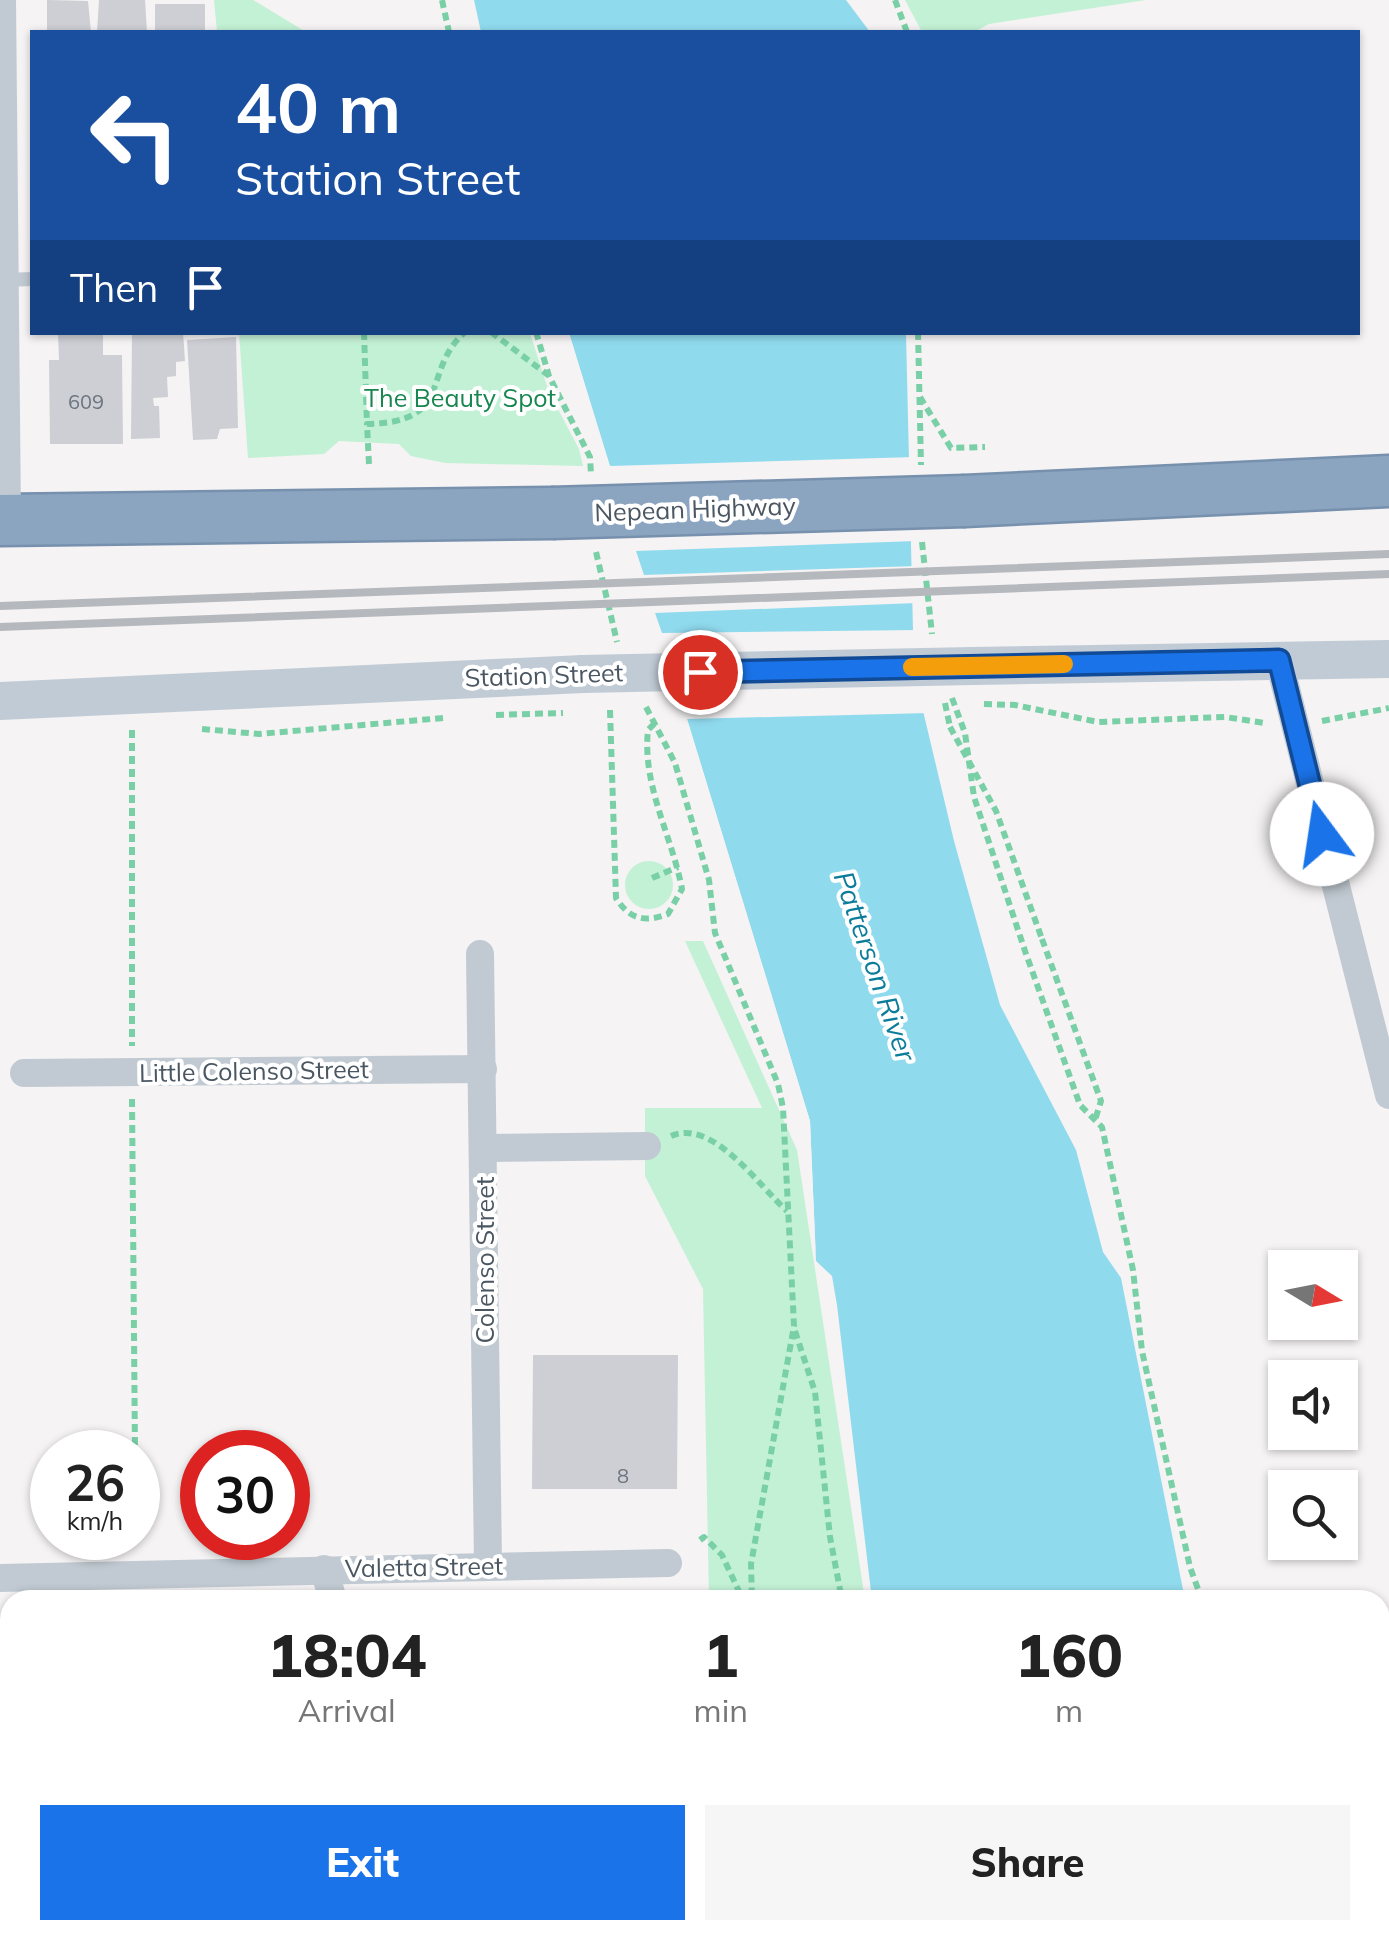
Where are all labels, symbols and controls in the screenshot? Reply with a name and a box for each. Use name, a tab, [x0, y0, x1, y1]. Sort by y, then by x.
text: 40 m	[235, 63, 401, 151]
icon: left	[70, 70, 200, 200]
text: Station Street	[235, 150, 520, 206]
icon: arrive	[178, 260, 233, 315]
text: Then	[70, 264, 158, 312]
park label: The Beauty Spot	[364, 382, 556, 413]
house number: 609	[68, 389, 104, 414]
street label: Nepean Highway	[594, 489, 796, 528]
pin	[658, 630, 743, 715]
icon: arrive	[673, 645, 728, 700]
street label: Station Street	[464, 656, 624, 693]
position arrow	[1270, 782, 1374, 886]
water label: Patterson River	[827, 866, 925, 1067]
street label: Little Colenso Street	[139, 1053, 369, 1088]
street label: Colenso Street	[469, 1176, 500, 1344]
north arrow	[1268, 1250, 1358, 1340]
map controls	[1268, 1250, 1358, 1560]
button: sound	[1268, 1360, 1358, 1450]
speed limit sign: 30	[180, 1430, 310, 1560]
text: 26	[65, 1451, 125, 1514]
house number: 8	[617, 1463, 629, 1488]
button: search	[1268, 1470, 1358, 1560]
text: km/h	[67, 1505, 123, 1536]
street label: Valetta Street	[345, 1550, 504, 1583]
text: 18:04	[267, 1617, 427, 1692]
text: 1	[703, 1617, 739, 1692]
text: 160	[1015, 1617, 1123, 1692]
text: Arrival	[298, 1690, 396, 1730]
text: min	[694, 1690, 748, 1730]
text: m	[1055, 1690, 1083, 1730]
button: Exit	[40, 1805, 685, 1920]
button: Share	[705, 1805, 1350, 1920]

